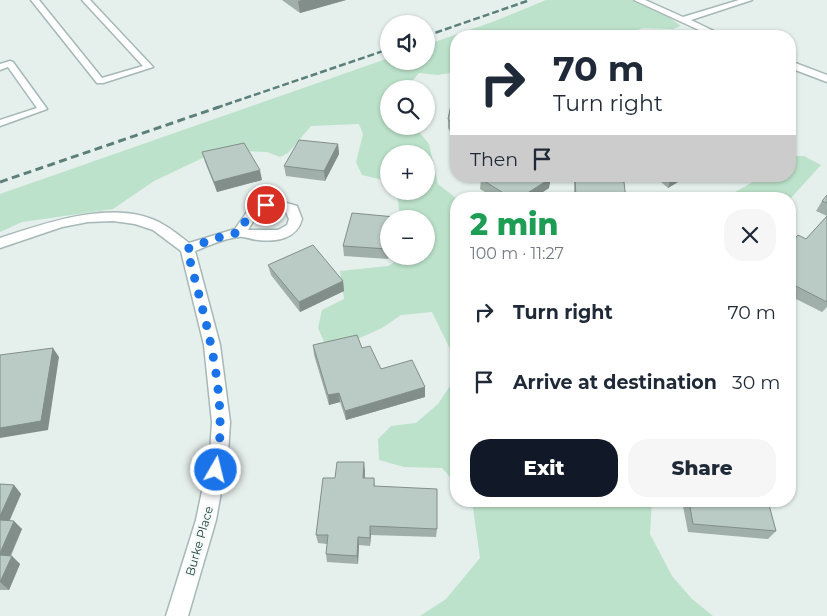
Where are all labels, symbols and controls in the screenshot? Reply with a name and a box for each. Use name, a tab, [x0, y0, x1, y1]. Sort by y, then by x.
map controls	[380, 15, 435, 265]
button: sound	[380, 15, 435, 70]
text: 70 m	[553, 47, 644, 90]
icon: right	[470, 50, 535, 115]
button: search	[380, 80, 435, 135]
text: Turn right	[553, 90, 663, 117]
button: +	[380, 145, 435, 200]
icon: arrive	[528, 145, 556, 173]
text: Then	[470, 148, 518, 171]
pin	[245, 184, 287, 226]
icon: arrive	[252, 191, 280, 219]
text: 2 min	[470, 206, 558, 243]
button: close	[724, 209, 776, 261]
button: −	[380, 210, 435, 265]
text: 100 m · 11:27	[470, 244, 564, 263]
icon: right	[470, 298, 498, 326]
text: Turn right	[513, 301, 613, 324]
text: 70 m	[727, 301, 776, 324]
icon: arrive	[470, 368, 498, 396]
text: Arrive at destination	[513, 371, 717, 394]
text: 30 m	[732, 371, 780, 394]
button: Exit	[470, 439, 618, 497]
button: Share	[628, 439, 776, 497]
position arrow	[189, 443, 241, 495]
street label: Burke Place	[182, 504, 216, 578]

